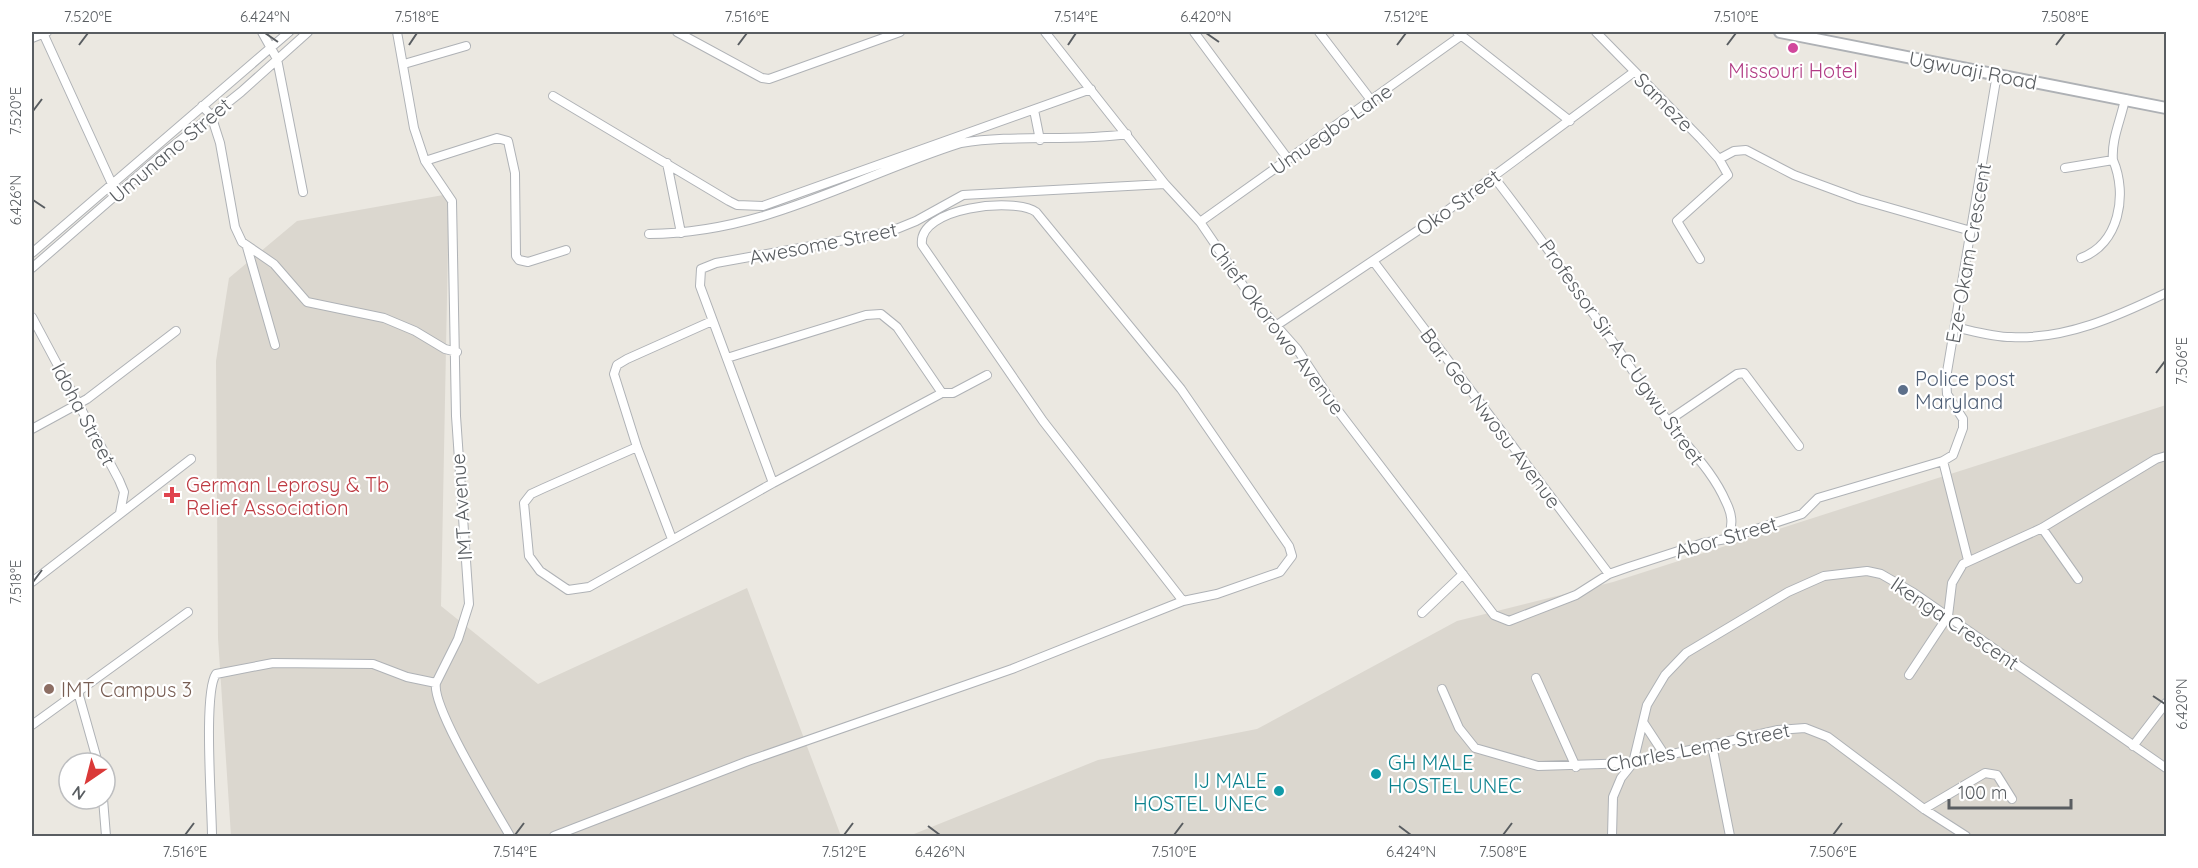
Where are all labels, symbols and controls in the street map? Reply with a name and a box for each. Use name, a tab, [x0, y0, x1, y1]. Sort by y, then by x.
text: 7.520°E	[64, 7, 112, 26]
text: 6.424°N	[240, 7, 290, 26]
text: 7.518°E	[395, 7, 439, 26]
text: 7.516°E	[725, 7, 769, 26]
text: 7.514°E	[1054, 7, 1098, 26]
text: 6.420°N	[1180, 7, 1232, 26]
text: 7.512°E	[1383, 7, 1429, 26]
text: 7.510°E	[1713, 7, 1759, 26]
text: 7.508°E	[2041, 7, 2089, 26]
marker: Missouri Hotel	[1786, 41, 1800, 55]
street label: Ugwuaji Road	[1907, 45, 2039, 95]
place label: Missouri Hotel	[1728, 58, 1858, 83]
street label: Sameze	[1629, 67, 1699, 137]
street label: Umuegbo Lane	[1265, 78, 1397, 180]
text: 7.520°E	[6, 87, 25, 135]
street label: Umunano Street	[104, 92, 236, 208]
street label: Eze-Okam Crescent	[1940, 161, 1996, 345]
street label: Oko Street	[1411, 163, 1505, 241]
text: 6.426°N	[6, 175, 25, 225]
street label: Awesome Street	[747, 216, 899, 270]
street label: Professor Sir A.C Ugwu Street	[1534, 234, 1710, 470]
street label: Chief Okorowo Avenue	[1204, 236, 1350, 420]
street label: Bar. Geo Nwosu Avenue	[1415, 323, 1567, 513]
text: 7.506°E	[2172, 337, 2191, 385]
street label: Idoha Street	[46, 358, 122, 470]
place label: Police post Maryland	[1915, 366, 2015, 414]
marker: Police post Maryland	[1896, 383, 1910, 397]
street label: IMT Avenue	[445, 453, 477, 561]
place label: German Leprosy & Tb Relief Association	[186, 472, 389, 520]
marker: German Leprosy & Tb Relief Association	[163, 486, 181, 504]
street label: Abor Street	[1672, 510, 1780, 563]
text: 7.518°E	[6, 560, 25, 604]
street label: Ikenga Crescent	[1886, 571, 2024, 675]
place label: IMT Campus 3	[61, 677, 192, 702]
text: 6.420°N	[2172, 678, 2191, 730]
marker: IMT Campus 3	[42, 682, 56, 696]
street label: Charles Leme Street	[1604, 717, 1792, 777]
place label: GH MALE HOSTEL UNEC	[1388, 750, 1522, 798]
north arrow	[57, 751, 117, 811]
marker: GH MALE HOSTEL UNEC	[1369, 767, 1383, 781]
place label: IJ MALE HOSTEL UNEC	[1133, 768, 1267, 816]
scale bar	[1949, 772, 2070, 810]
text: 100 m	[1958, 781, 2007, 804]
text: N	[68, 782, 89, 805]
marker: IJ MALE HOSTEL UNEC	[1272, 784, 1286, 798]
text: 7.516°E	[163, 842, 207, 861]
text: 7.514°E	[493, 842, 537, 861]
text: 7.512°E	[821, 842, 867, 861]
text: 6.426°N	[915, 842, 965, 861]
text: 7.510°E	[1151, 842, 1197, 861]
text: 6.424°N	[1386, 842, 1436, 861]
text: 7.508°E	[1479, 842, 1527, 861]
text: 7.506°E	[1809, 842, 1857, 861]

